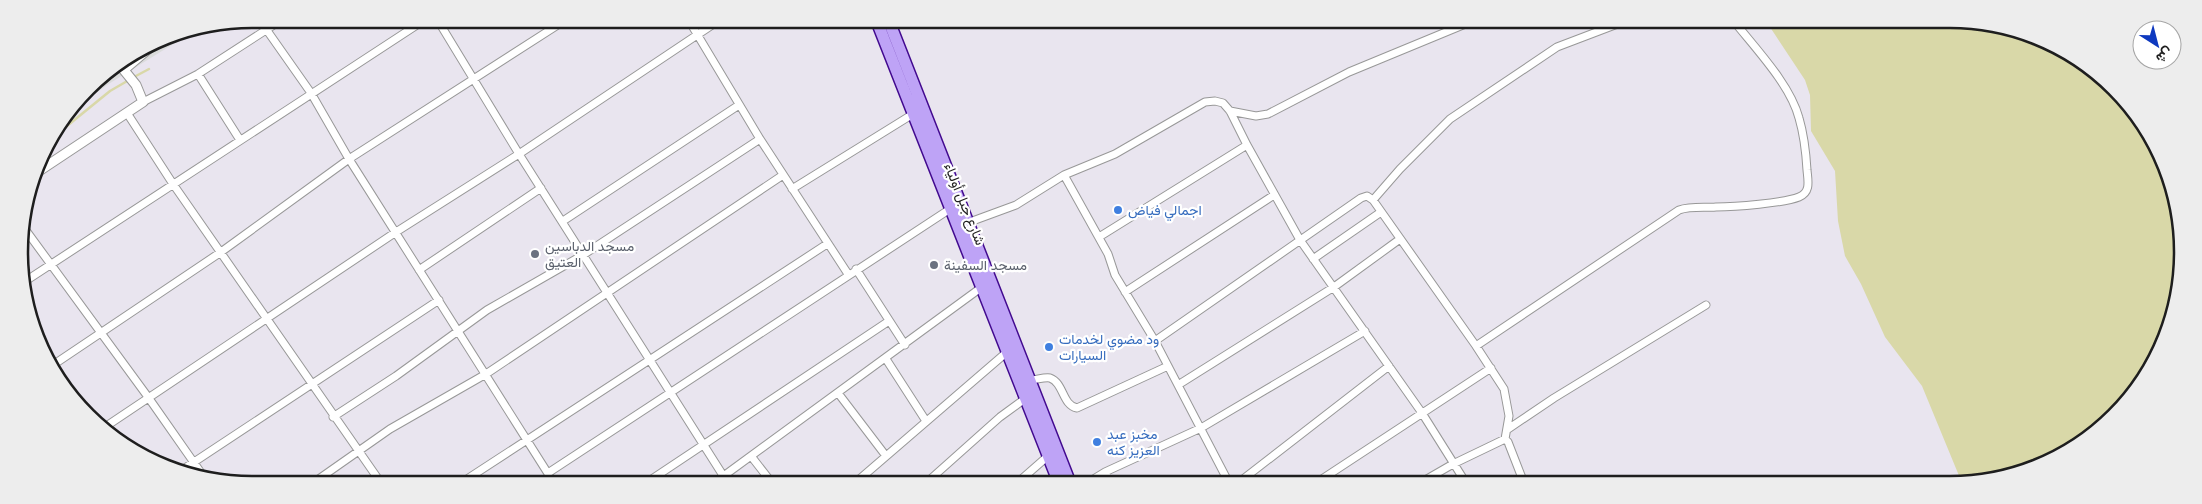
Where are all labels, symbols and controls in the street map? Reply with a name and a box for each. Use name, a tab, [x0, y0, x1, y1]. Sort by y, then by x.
north arrow	[2132, 20, 2182, 70]
text: ش	[2152, 43, 2177, 68]
street label: شارع جبل أولياء	[939, 160, 990, 248]
place label: اجمالي فياض	[1128, 201, 1202, 222]
marker: اجمالي فياض	[1112, 204, 1124, 216]
place label: مسجد الدباسين العتيق	[545, 237, 634, 271]
marker: مسجد الدباسين العتيق	[529, 248, 541, 260]
place label: مسجد السفينة	[944, 256, 1027, 274]
marker: مسجد السفينة	[928, 259, 940, 271]
place label: ود مضوي لخدمات السيارات	[1059, 330, 1159, 364]
marker: ود مضوي لخدمات السيارات	[1043, 341, 1055, 353]
place label: مخبز عبد العزيز كنه	[1107, 425, 1160, 459]
marker: مخبز عبد العزيز كنه	[1091, 436, 1103, 448]

